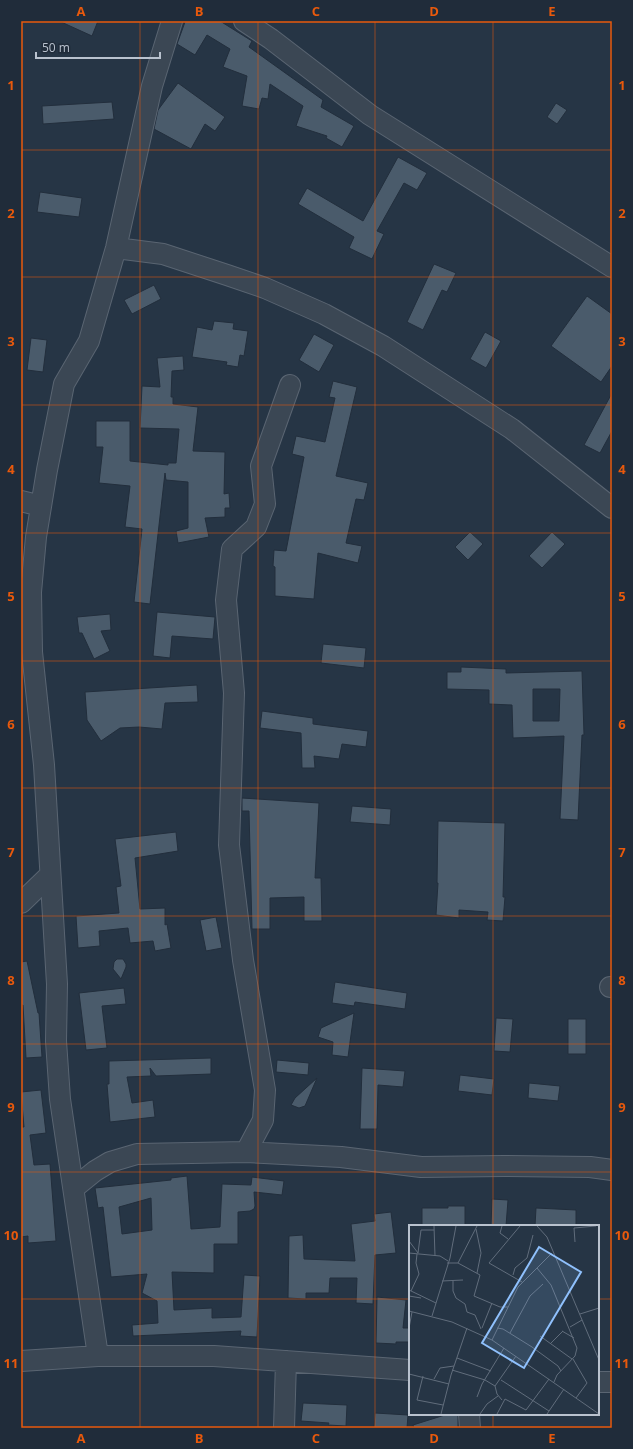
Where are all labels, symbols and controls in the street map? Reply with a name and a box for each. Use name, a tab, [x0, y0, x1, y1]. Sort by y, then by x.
text: A	[77, 2, 86, 20]
text: B	[195, 2, 204, 20]
text: C	[312, 2, 320, 20]
text: D	[429, 2, 439, 20]
text: E	[548, 2, 556, 20]
scale bar	[36, 34, 160, 60]
text: 50 m	[42, 39, 70, 56]
text: 1	[7, 76, 15, 94]
text: 1	[618, 76, 626, 94]
text: 2	[7, 204, 15, 222]
text: 2	[618, 204, 626, 222]
text: 3	[7, 332, 15, 350]
text: 3	[618, 332, 626, 350]
text: 4	[7, 460, 15, 478]
text: 4	[618, 460, 626, 478]
text: 5	[7, 587, 15, 605]
text: 5	[618, 587, 626, 605]
text: 6	[7, 715, 15, 733]
text: 6	[618, 715, 626, 733]
text: 7	[7, 843, 15, 861]
text: 7	[618, 843, 626, 861]
text: 8	[7, 971, 15, 989]
text: 8	[618, 971, 626, 989]
text: 9	[7, 1098, 15, 1116]
text: 9	[618, 1098, 626, 1116]
inset map	[409, 1225, 599, 1415]
text: 10	[4, 1226, 18, 1244]
text: 10	[615, 1226, 629, 1244]
text: 11	[4, 1354, 18, 1372]
text: 11	[615, 1354, 629, 1372]
text: A	[77, 1429, 86, 1447]
text: B	[195, 1429, 204, 1447]
text: C	[312, 1429, 320, 1447]
text: D	[429, 1429, 439, 1447]
text: E	[548, 1429, 556, 1447]

